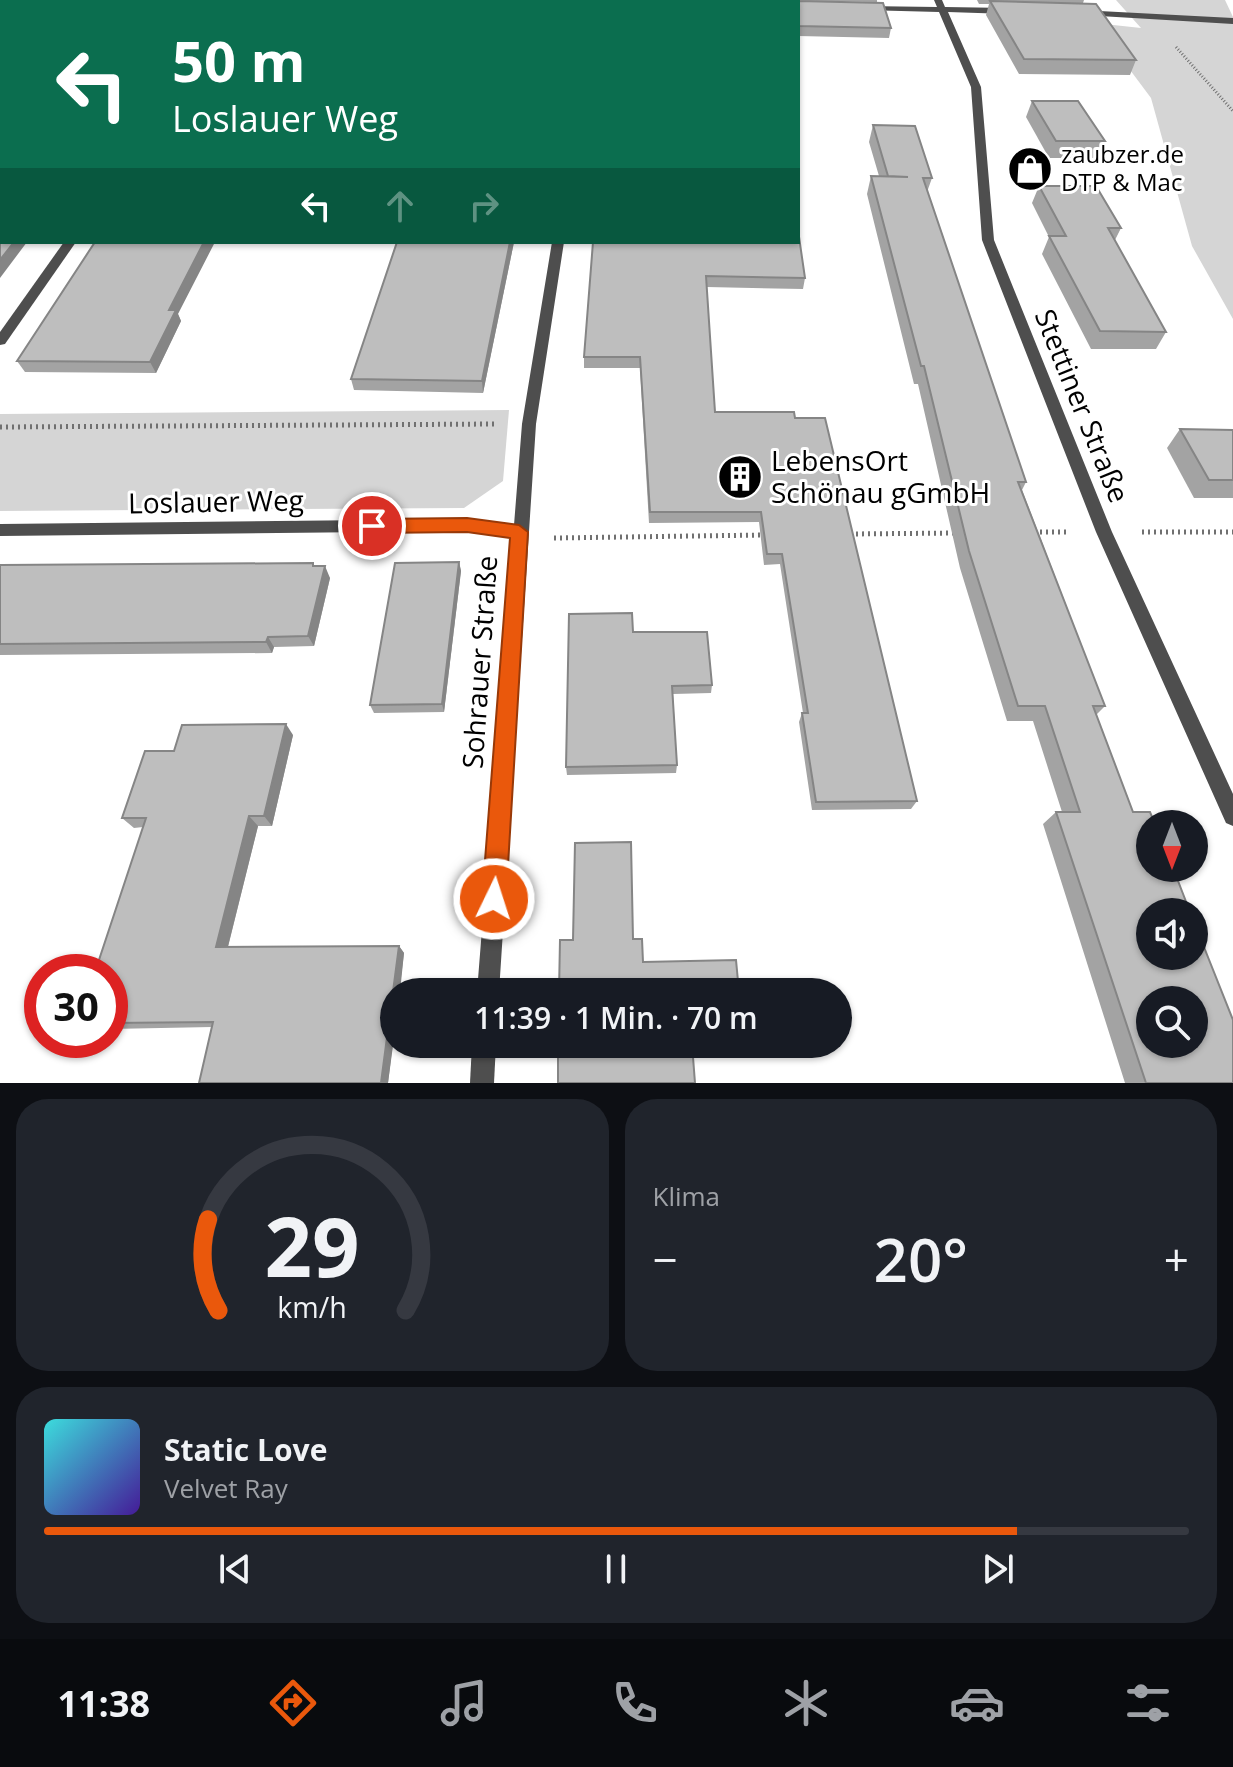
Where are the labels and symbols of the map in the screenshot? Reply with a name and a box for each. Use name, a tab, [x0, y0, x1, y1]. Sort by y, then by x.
place label: zaubzer.de DTP & Mac	[1061, 137, 1184, 198]
shop icon: zaubzer.de DTP & Mac	[1006, 145, 1054, 193]
street label: Stettiner Straße	[1027, 303, 1139, 508]
place label: LebensOrt Schönau gGmbH	[771, 441, 990, 511]
building icon: LebensOrt Schönau gGmbH	[716, 453, 764, 501]
street label: Loslauer Weg	[128, 480, 304, 522]
pin	[338, 492, 406, 560]
street label: Sohrauer Straße	[453, 554, 505, 770]
north arrow	[1136, 810, 1208, 882]
position arrow	[452, 857, 536, 941]
speed limit sign: 30	[24, 954, 128, 1058]

